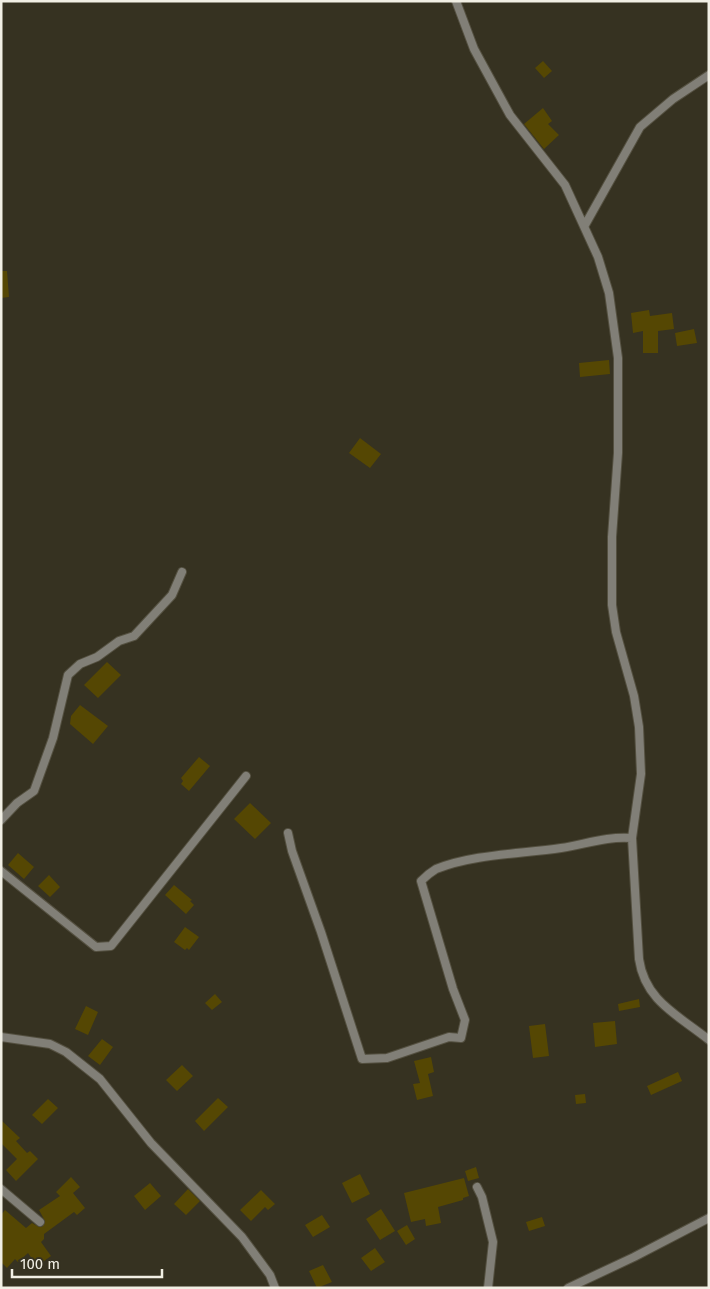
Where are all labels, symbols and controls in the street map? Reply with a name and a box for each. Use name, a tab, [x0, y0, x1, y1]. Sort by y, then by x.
scale bar	[12, 1246, 162, 1278]
text: 100 m	[20, 1255, 60, 1273]

